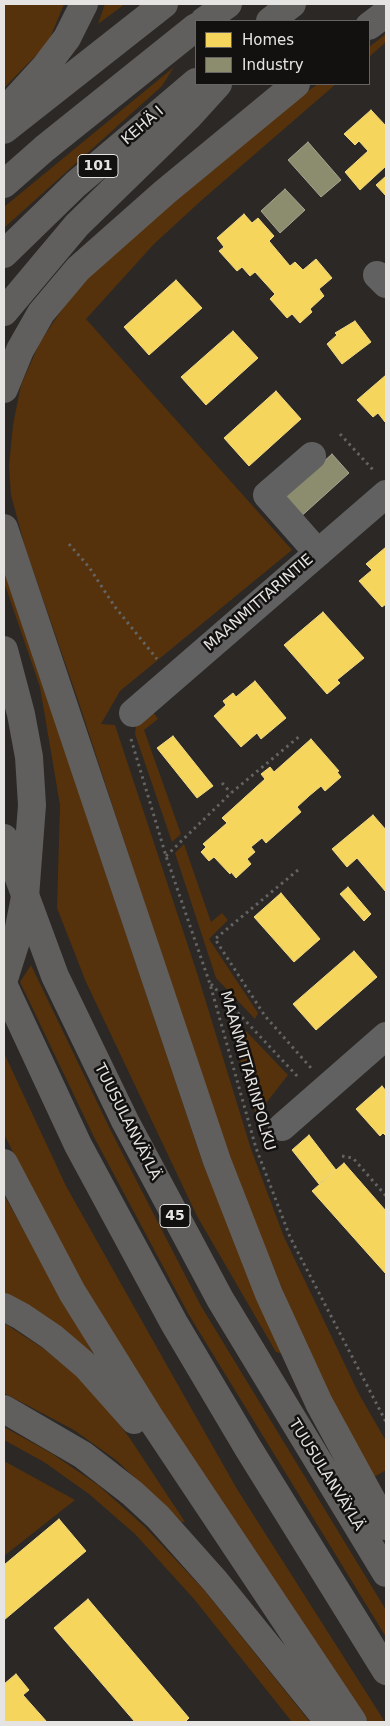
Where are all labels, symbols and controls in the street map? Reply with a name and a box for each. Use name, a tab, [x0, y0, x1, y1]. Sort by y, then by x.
legend	[195, 20, 370, 85]
text: Homes	[242, 31, 294, 49]
text: Industry	[242, 56, 304, 74]
street label: KEHÄ I	[118, 103, 168, 149]
road number: 101	[78, 154, 118, 178]
street label: MAANMITTARINTIE	[201, 551, 317, 655]
street label: MAANMITTARINPOLKU	[216, 989, 278, 1153]
street label: TUUSULANVÄYLÄ	[90, 1061, 164, 1183]
road number: 45	[160, 1204, 190, 1228]
street label: TUUSULANVÄYLÄ	[284, 1416, 368, 1534]

